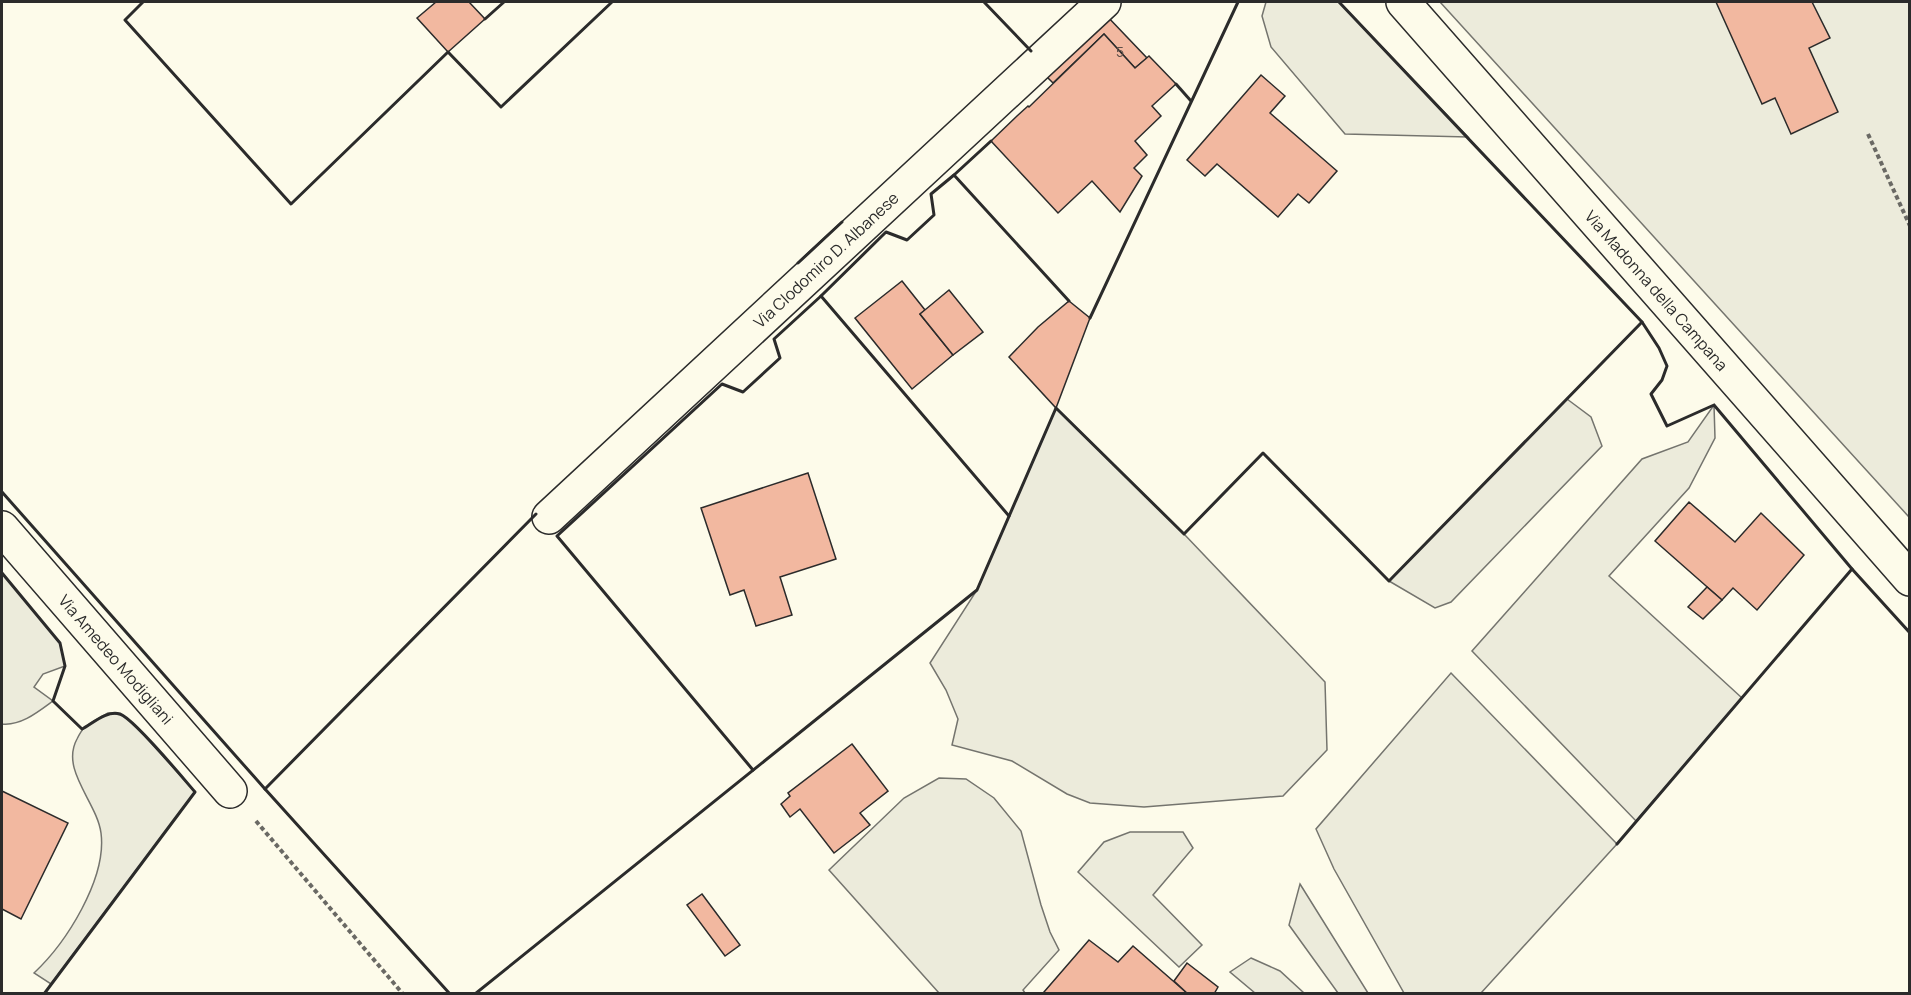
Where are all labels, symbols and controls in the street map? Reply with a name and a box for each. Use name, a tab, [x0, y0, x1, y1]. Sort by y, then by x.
house number: 5	[1116, 42, 1124, 61]
street label: Via Clodomiro D. Albanese	[749, 187, 903, 333]
street label: Via Madonna della Campana	[1580, 206, 1733, 375]
street label: Via Amedeo Modigliani	[54, 590, 178, 729]

